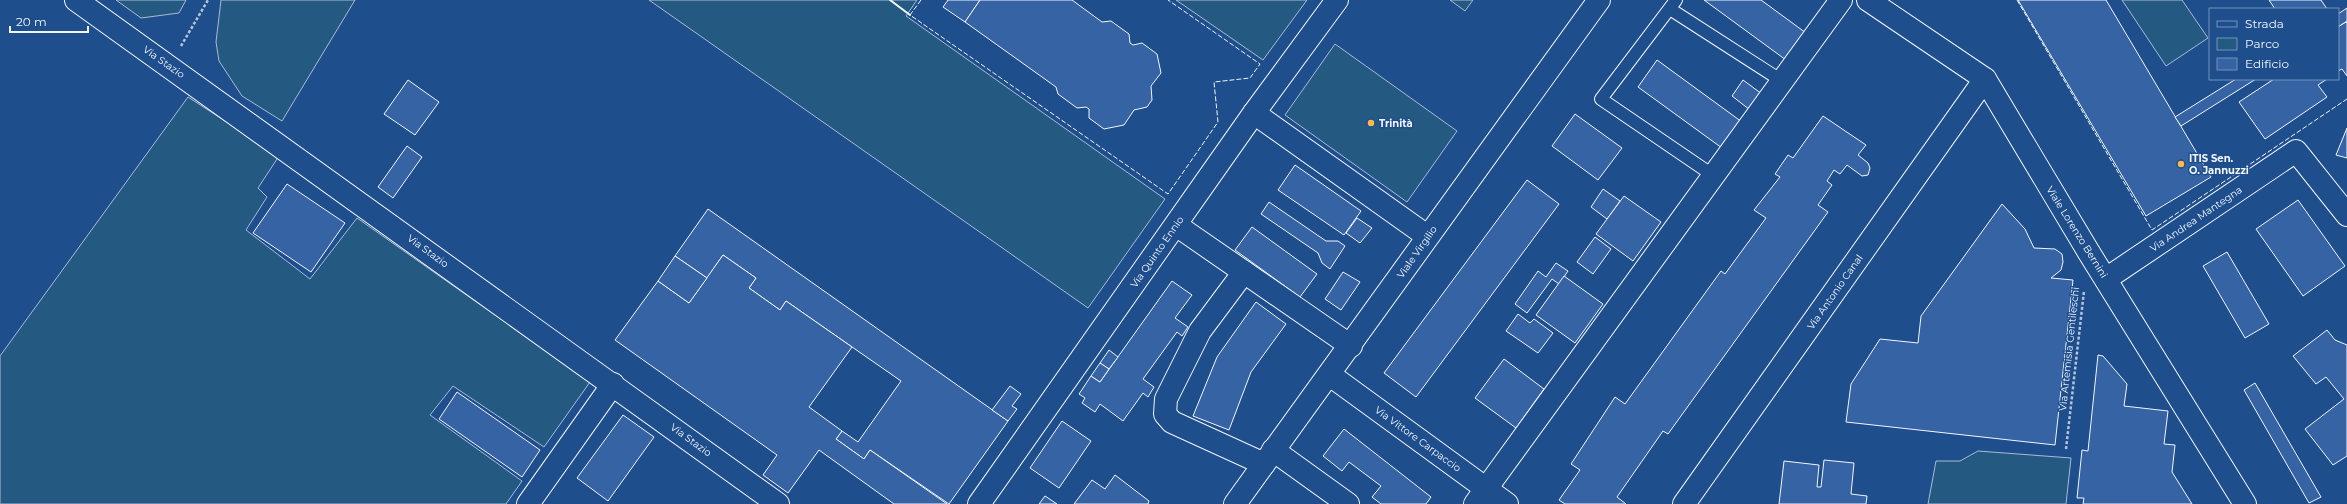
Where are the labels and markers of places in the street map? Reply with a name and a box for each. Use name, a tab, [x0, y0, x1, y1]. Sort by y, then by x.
place label: Trinità	[1379, 117, 1413, 130]
marker: Trinità	[1366, 118, 1376, 128]
place label: ITIS Sen. O. Jannuzzi	[2189, 152, 2249, 177]
marker: ITIS Sen. O. Jannuzzi	[2176, 159, 2186, 169]

